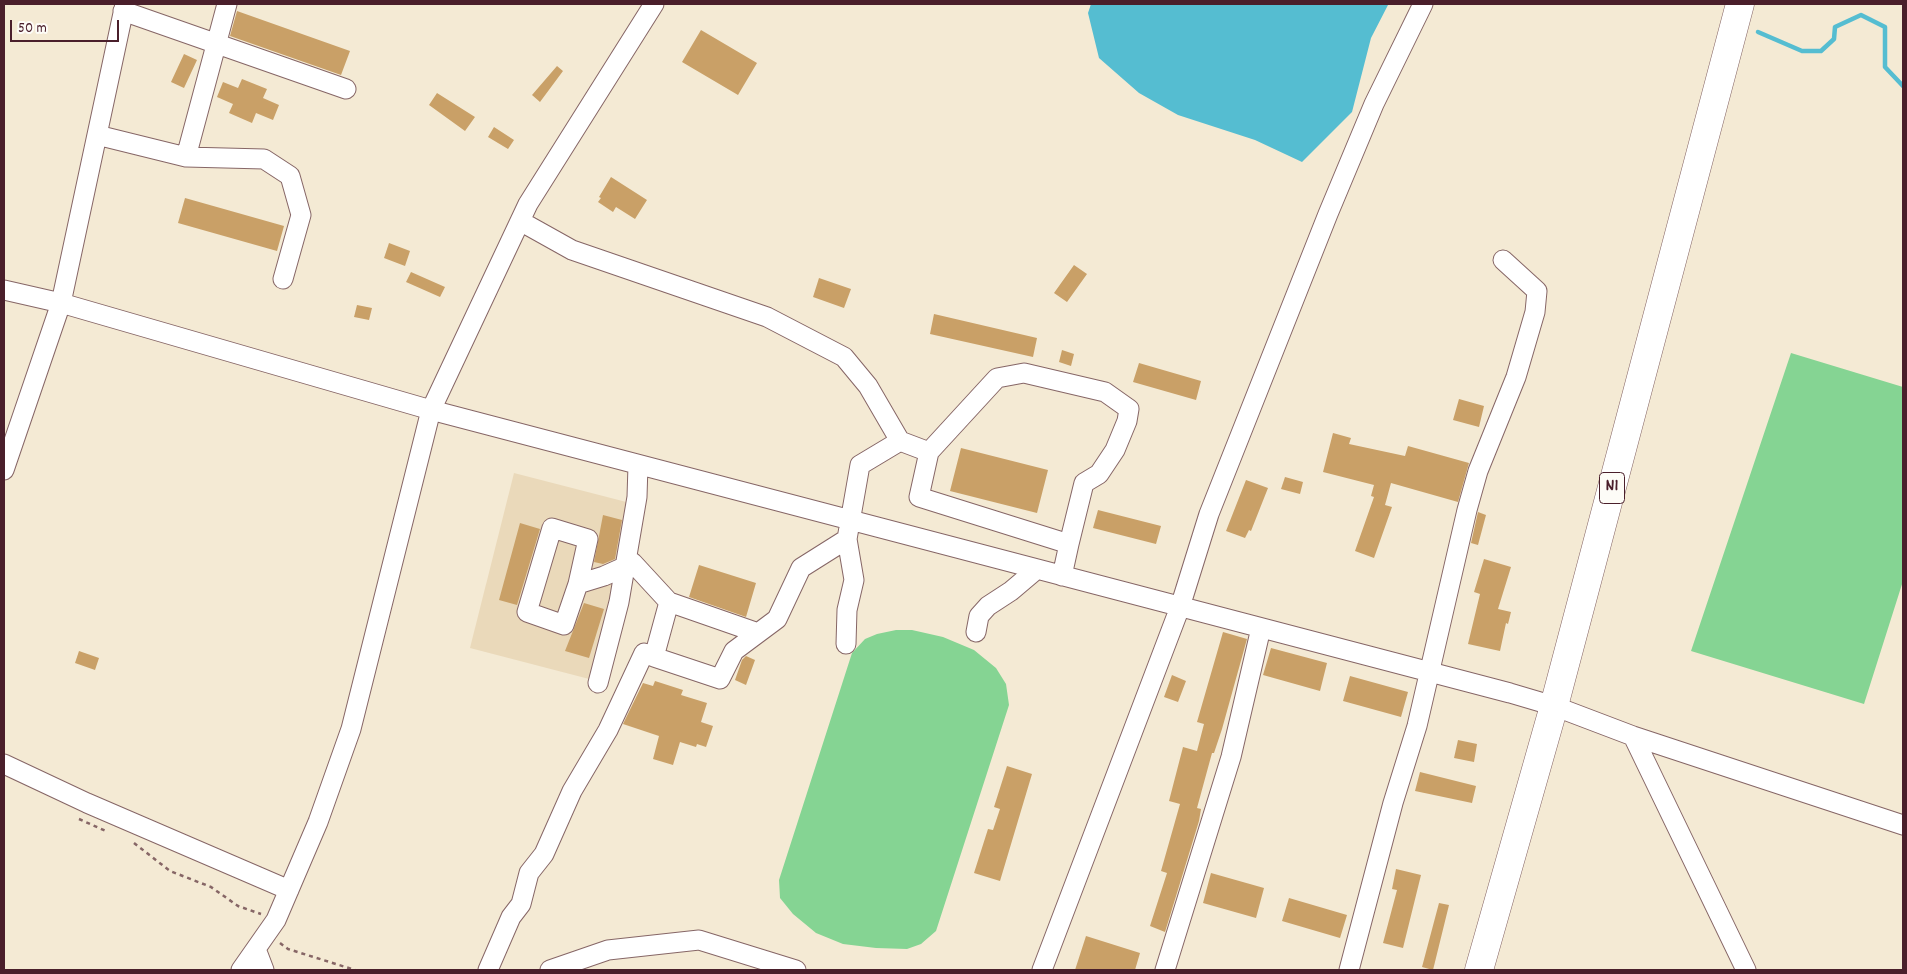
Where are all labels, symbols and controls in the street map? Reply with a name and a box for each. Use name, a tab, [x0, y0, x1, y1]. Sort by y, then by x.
scale bar	[12, 10, 121, 42]
text: 50 m	[18, 18, 47, 40]
road number: N1	[1600, 472, 1624, 503]

